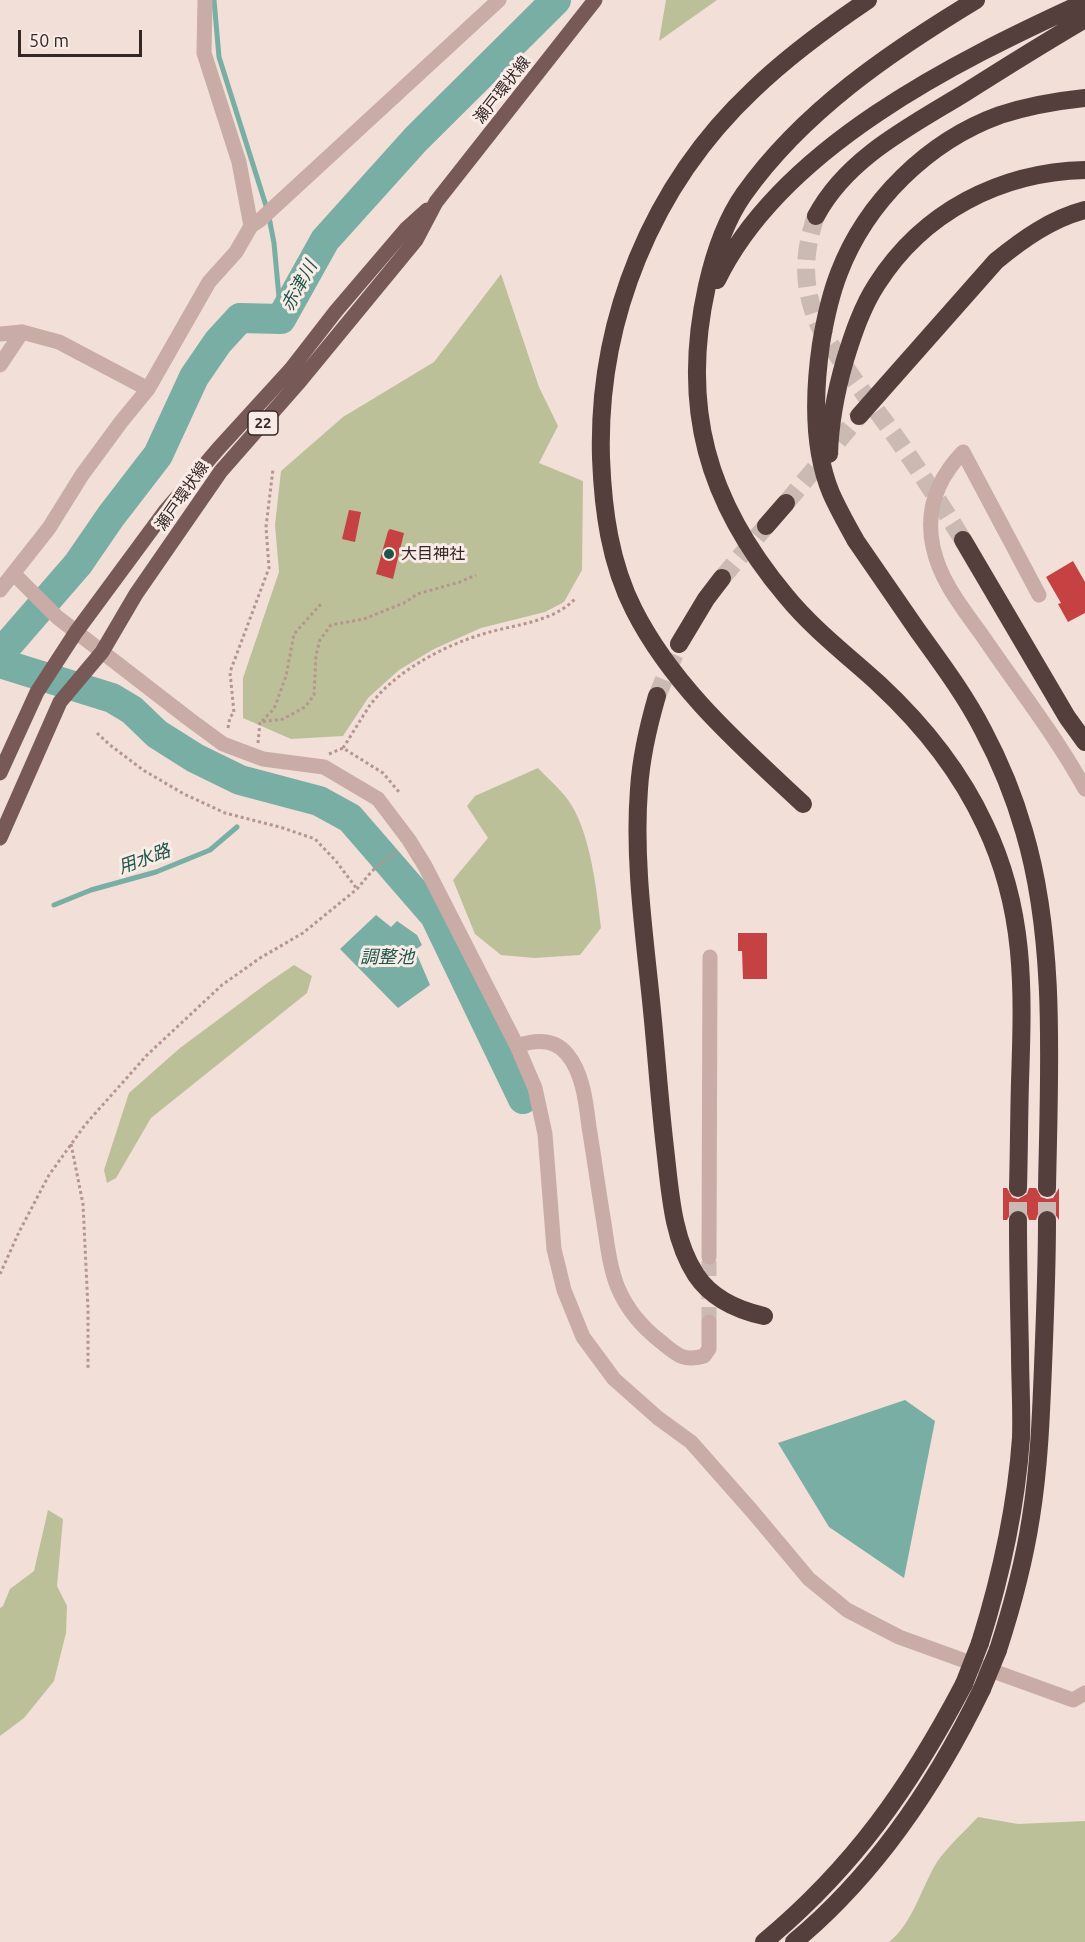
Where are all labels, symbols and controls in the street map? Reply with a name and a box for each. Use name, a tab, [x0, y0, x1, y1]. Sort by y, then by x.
scale bar	[21, 18, 146, 56]
text: 50 m	[29, 30, 69, 50]
street label: 瀬戸環状線	[470, 53, 534, 127]
water label: 赤津川	[276, 257, 322, 315]
road number: 22	[248, 411, 278, 435]
street label: 瀬戸環状線	[151, 458, 213, 534]
place label: 大目神社	[401, 544, 465, 564]
marker: 大目神社	[382, 547, 396, 561]
water label: 用水路	[115, 840, 173, 878]
water label: 調整池	[360, 946, 414, 968]

